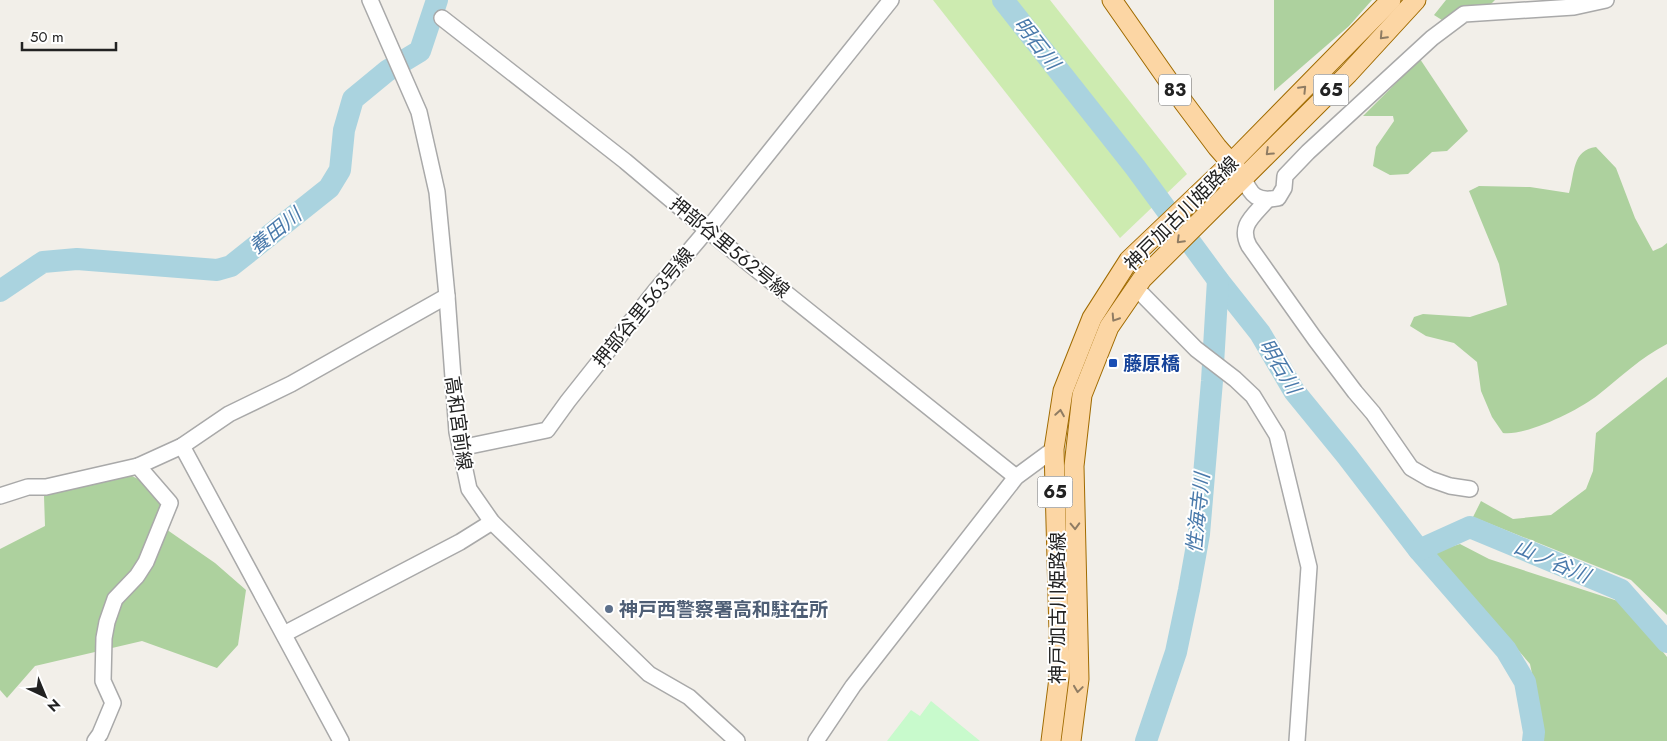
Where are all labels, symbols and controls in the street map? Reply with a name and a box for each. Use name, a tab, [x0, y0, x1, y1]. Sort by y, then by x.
water label: 明石川	[1007, 11, 1068, 77]
scale bar	[22, 20, 116, 52]
text: 50 m	[30, 26, 64, 48]
one-way arrow	[1380, 30, 1389, 39]
road number: 83	[1159, 74, 1191, 106]
road number: 65	[1314, 74, 1348, 106]
one-way arrow	[1297, 86, 1306, 95]
one-way arrow	[1266, 146, 1275, 155]
street label: 神戸加古川姫路線	[1118, 150, 1245, 277]
street label: 押部谷里５６２号線	[664, 191, 795, 304]
water label: 養田川	[243, 200, 309, 262]
one-way arrow	[1177, 235, 1186, 244]
street label: 押部谷里５６３号線	[587, 242, 700, 373]
one-way arrow	[1111, 313, 1121, 322]
water label: 明石川	[1252, 333, 1308, 401]
place label: 藤原橋	[1123, 350, 1180, 377]
marker: 藤原橋	[1107, 357, 1119, 369]
street label: 高和宮前線	[439, 374, 478, 472]
one-way arrow	[1054, 409, 1064, 418]
water label: 性海寺川	[1180, 470, 1217, 554]
road number: 65	[1038, 477, 1072, 508]
one-way arrow	[1070, 523, 1081, 531]
street label: 神戸加古川姫路線	[1044, 532, 1071, 684]
water label: 山ノ谷川	[1509, 532, 1596, 591]
place label: 神戸西警察署高和駐在所	[619, 596, 828, 623]
marker: 神戸西警察署高和駐在所	[603, 603, 615, 615]
north arrow	[20, 671, 70, 721]
one-way arrow	[1073, 685, 1084, 693]
text: N	[43, 694, 65, 716]

